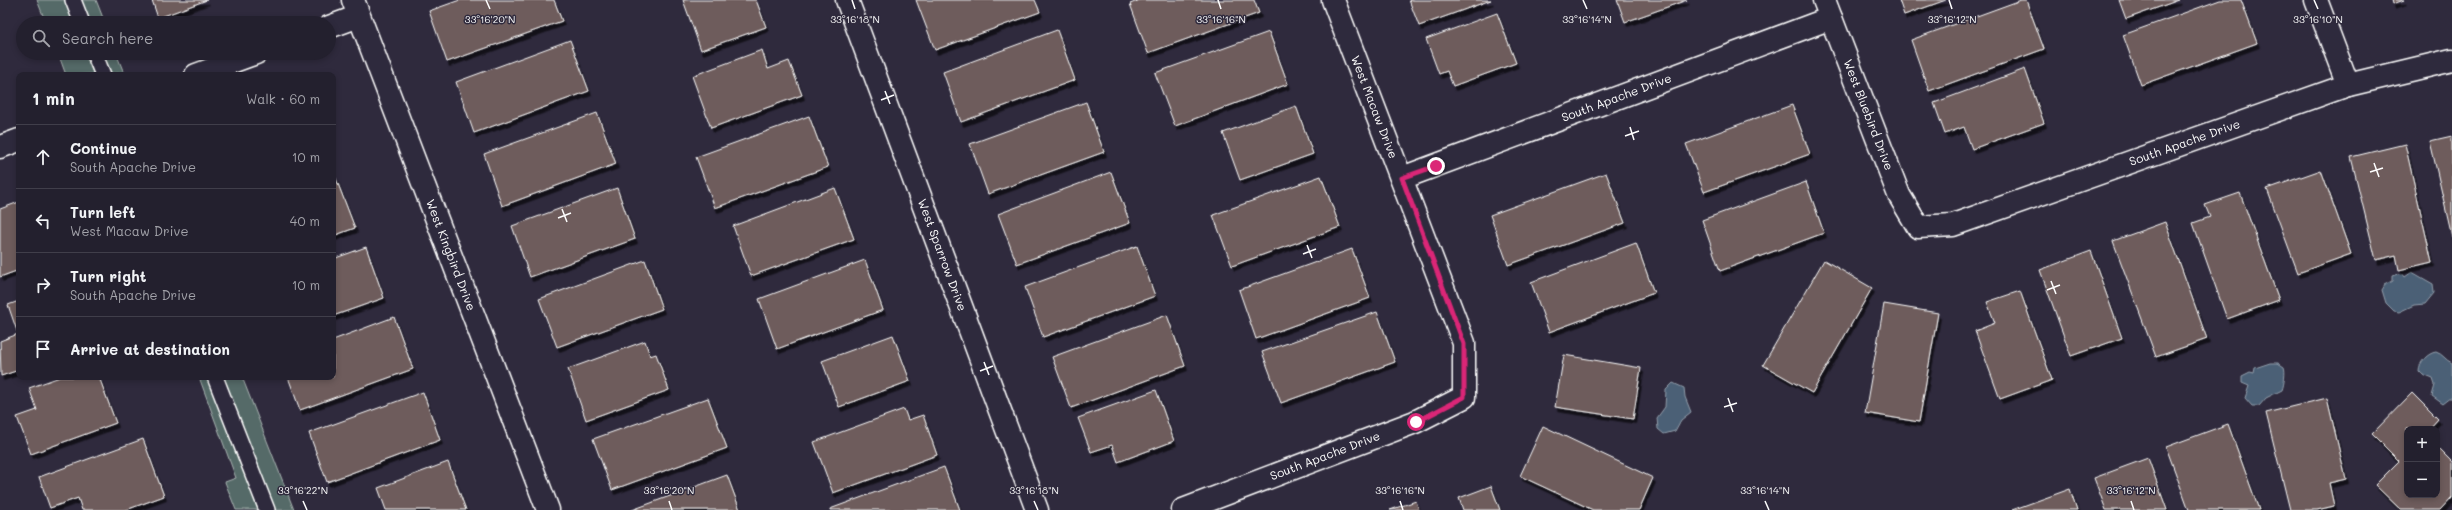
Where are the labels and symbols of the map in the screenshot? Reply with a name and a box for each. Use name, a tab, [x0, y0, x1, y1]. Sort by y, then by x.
text: 33°16'20"N	[465, 12, 515, 26]
text: 33°16'18"N	[830, 12, 880, 26]
text: 33°16'16"N	[1196, 12, 1246, 26]
text: 33°16'14"N	[1562, 12, 1612, 26]
text: 33°16'12"N	[1927, 12, 1977, 26]
text: 33°16'10"N	[2293, 12, 2343, 26]
street label: West Macaw Drive	[1348, 53, 1402, 161]
street label: West Bluebird Drive	[1840, 56, 1898, 172]
street label: South Apache Drive	[1559, 69, 1674, 125]
street label: South Apache Drive	[2127, 115, 2242, 169]
route end	[1427, 157, 1445, 175]
street label: West Sparrow Drive	[915, 196, 971, 313]
street label: West Kingbird Drive	[423, 197, 480, 313]
route start	[1407, 413, 1425, 431]
street label: South Apache Drive	[1267, 427, 1382, 483]
text: 33°16'22"N	[278, 483, 328, 497]
text: 33°16'20"N	[644, 483, 694, 497]
text: 33°16'18"N	[1009, 483, 1059, 497]
text: 33°16'16"N	[1375, 483, 1425, 497]
text: 33°16'14"N	[1740, 483, 1790, 497]
text: 33°16'12"N	[2106, 483, 2156, 497]

